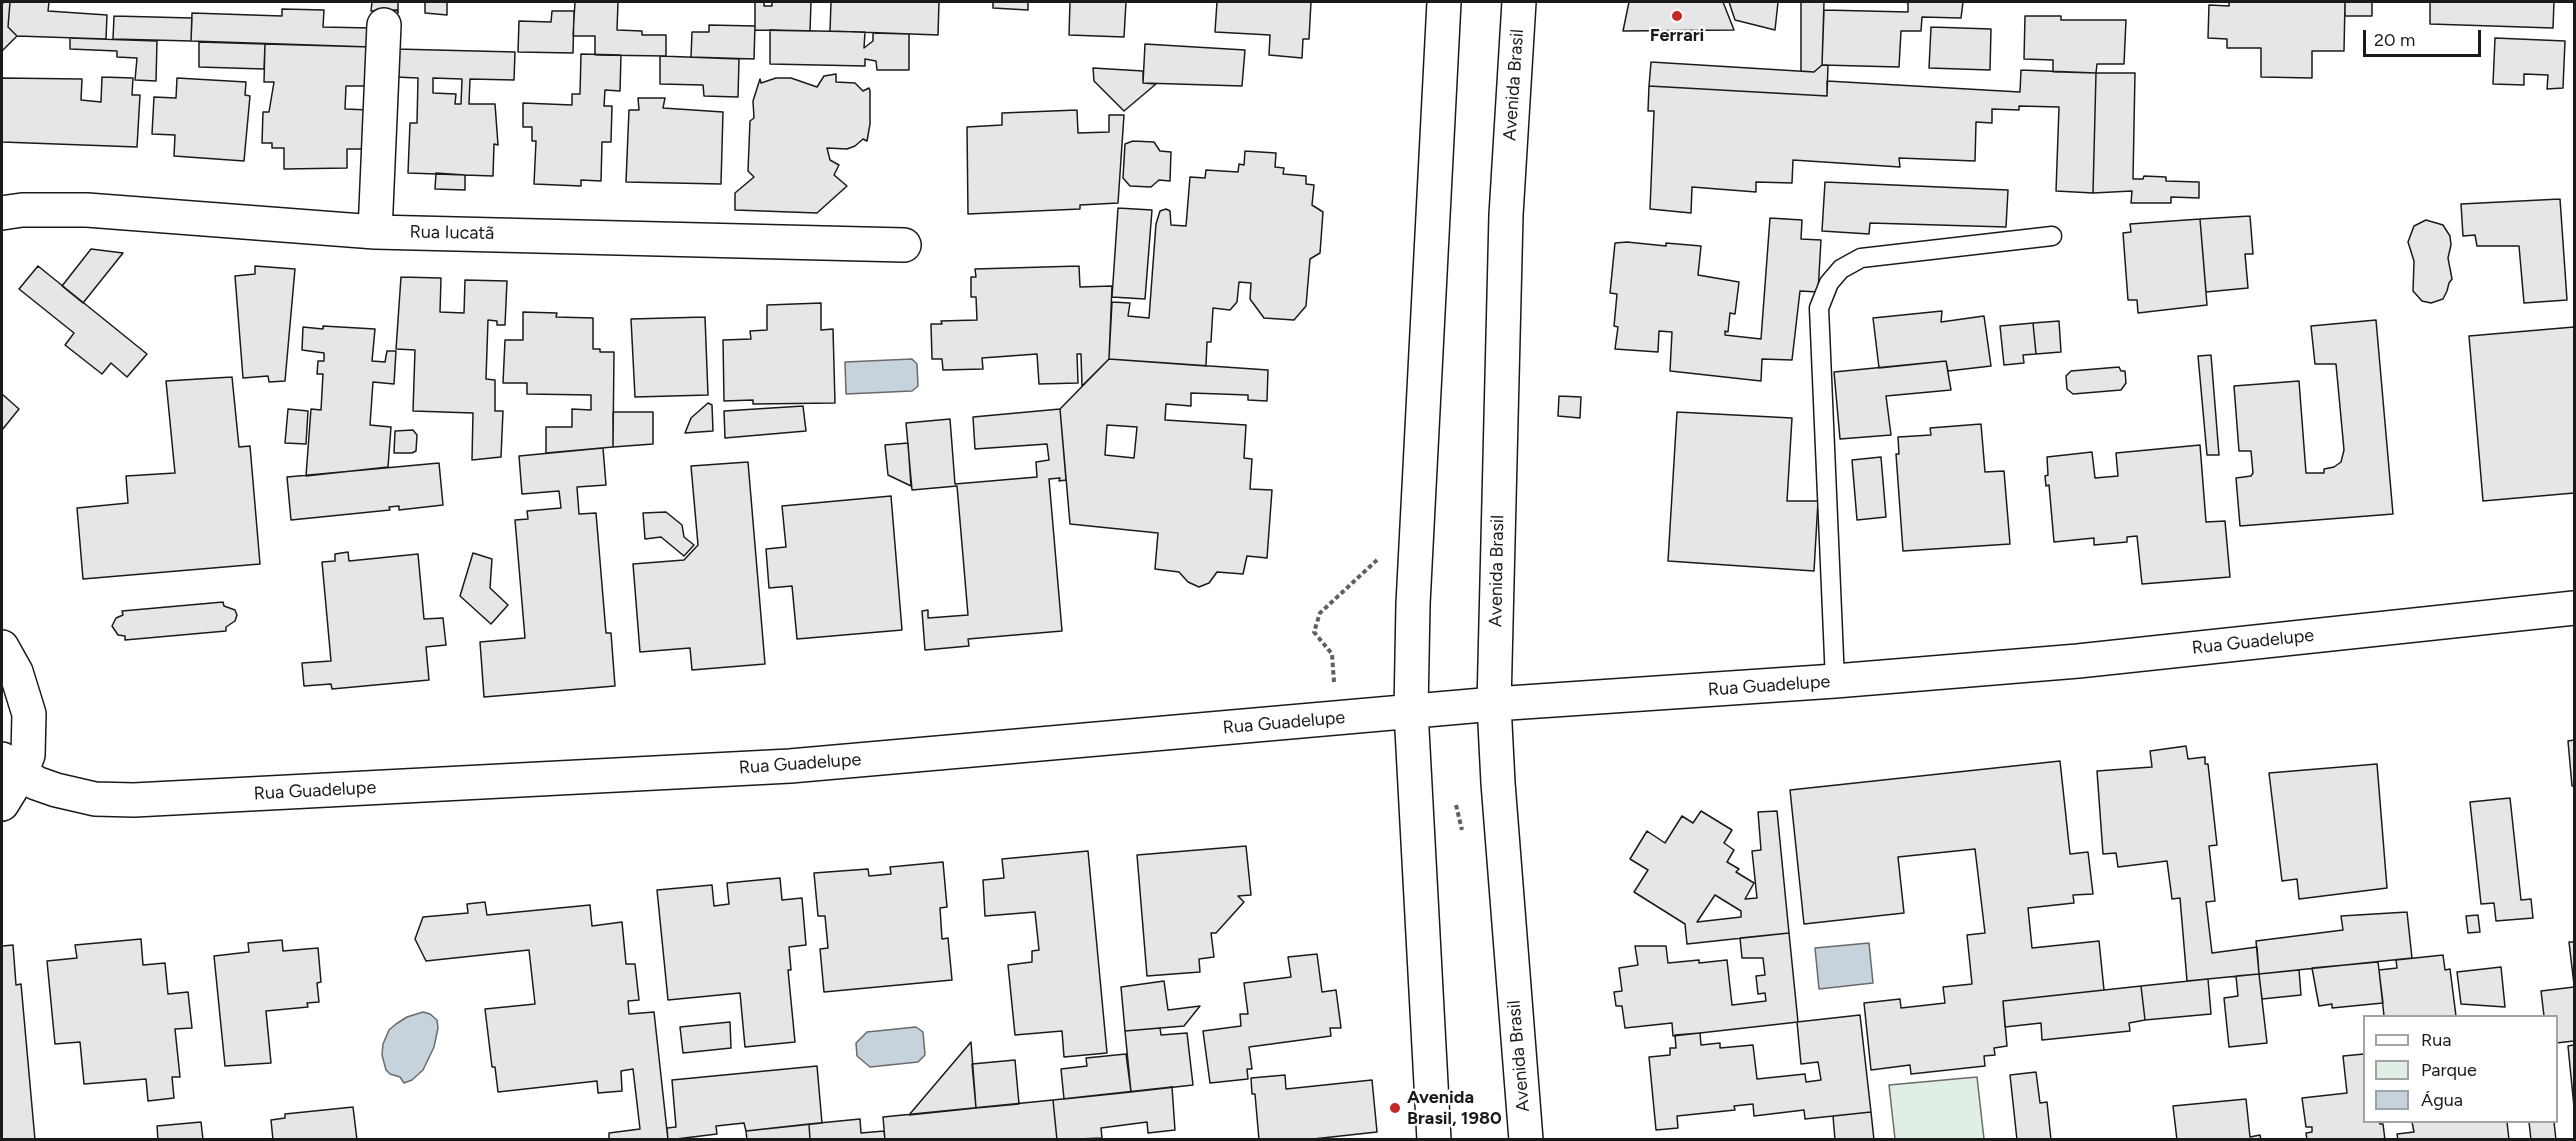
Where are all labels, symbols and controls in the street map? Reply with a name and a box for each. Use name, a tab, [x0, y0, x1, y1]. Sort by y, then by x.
marker: Ferrari	[1670, 9, 1684, 23]
scale bar	[2366, 18, 2484, 56]
place label: Ferrari	[1650, 25, 1704, 47]
street label: Avenida Brasil	[1499, 28, 1529, 142]
text: 20 m	[2374, 29, 2415, 51]
street label: Rua Iucatã	[409, 221, 495, 245]
street label: Avenida Brasil	[1485, 515, 1509, 627]
street label: Rua Guadelupe	[2191, 625, 2315, 659]
street label: Rua Guadelupe	[1707, 671, 1831, 701]
street label: Rua Guadelupe	[1222, 707, 1346, 739]
street label: Rua Guadelupe	[738, 749, 862, 779]
street label: Rua Guadelupe	[253, 777, 377, 805]
street label: Avenida Brasil	[1503, 999, 1535, 1113]
legend	[2363, 1015, 2558, 1123]
text: Rua	[2421, 1029, 2452, 1051]
text: Parque	[2421, 1059, 2477, 1081]
place label: Avenida Brasil, 1980	[1407, 1087, 1502, 1130]
text: Água	[2421, 1089, 2463, 1111]
marker: Avenida Brasil, 1980	[1388, 1101, 1402, 1115]

